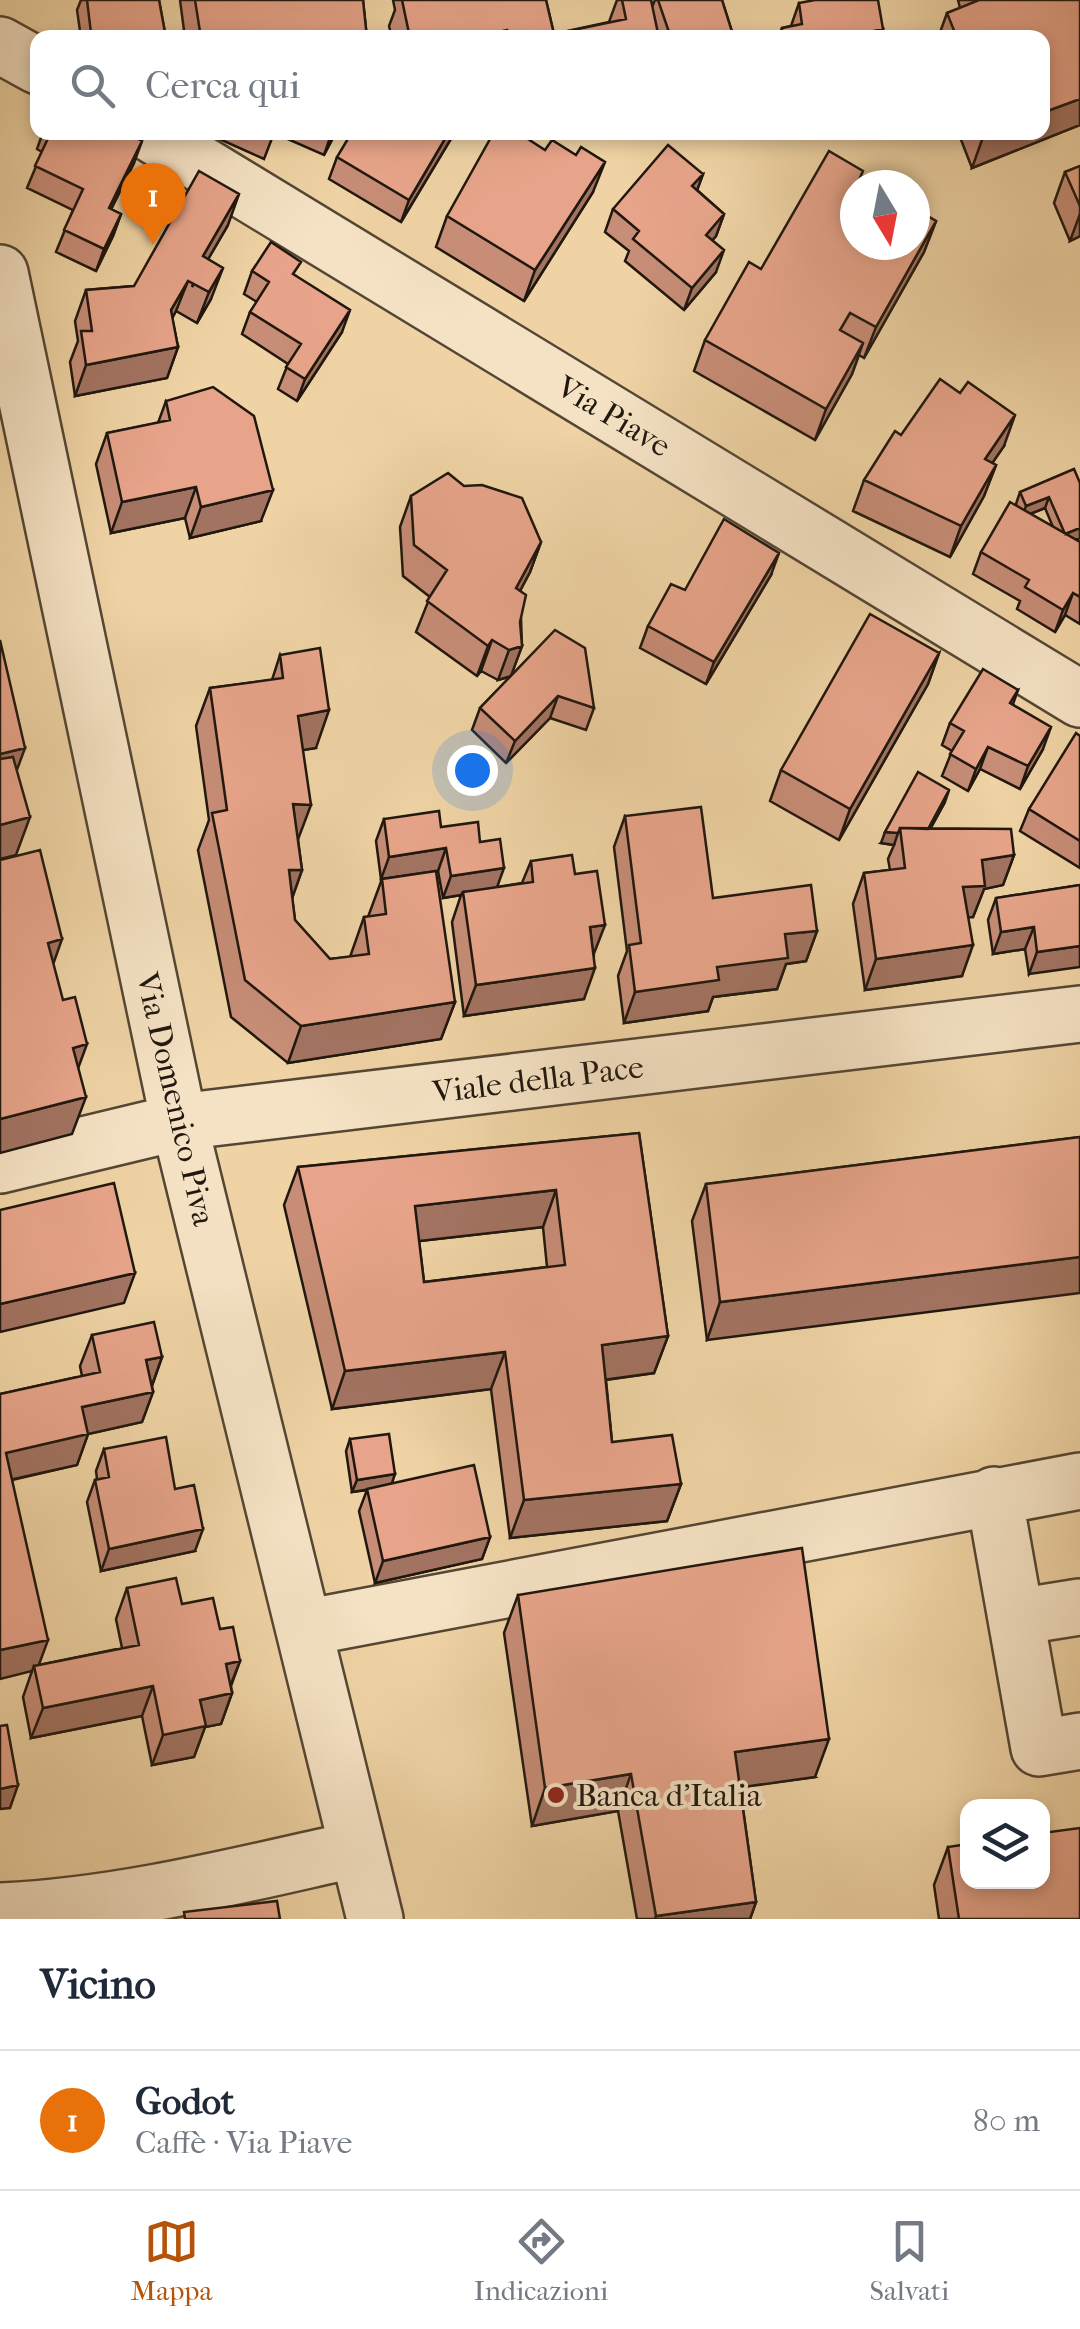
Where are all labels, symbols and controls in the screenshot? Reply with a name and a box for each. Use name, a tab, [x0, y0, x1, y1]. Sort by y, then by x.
search box	[30, 30, 1050, 140]
icon: search	[65, 58, 120, 113]
text: Cerca qui	[145, 63, 300, 108]
pin: 1	[120, 162, 186, 245]
north arrow	[840, 170, 930, 260]
street label: Via Piave	[549, 368, 677, 465]
your location	[447, 745, 498, 796]
street label: Via Domenico Piva	[128, 968, 223, 1230]
street label: Viale della Pace	[429, 1048, 646, 1111]
place label: Banca d'Italia	[576, 1777, 763, 1814]
marker: Banca d'Italia	[545, 1784, 567, 1806]
map controls	[960, 1799, 1050, 1889]
button: layers	[960, 1799, 1050, 1889]
text: Vicino	[40, 1960, 156, 2009]
text: Godot	[135, 2079, 235, 2124]
text: 1	[67, 2102, 78, 2139]
text: 80 m	[973, 2102, 1040, 2139]
text: Caffè · Via Piave	[135, 2124, 352, 2161]
tab: Mappa	[131, 2214, 213, 2307]
tab: Indicazioni	[474, 2214, 608, 2307]
tab: Salvati	[870, 2214, 949, 2307]

